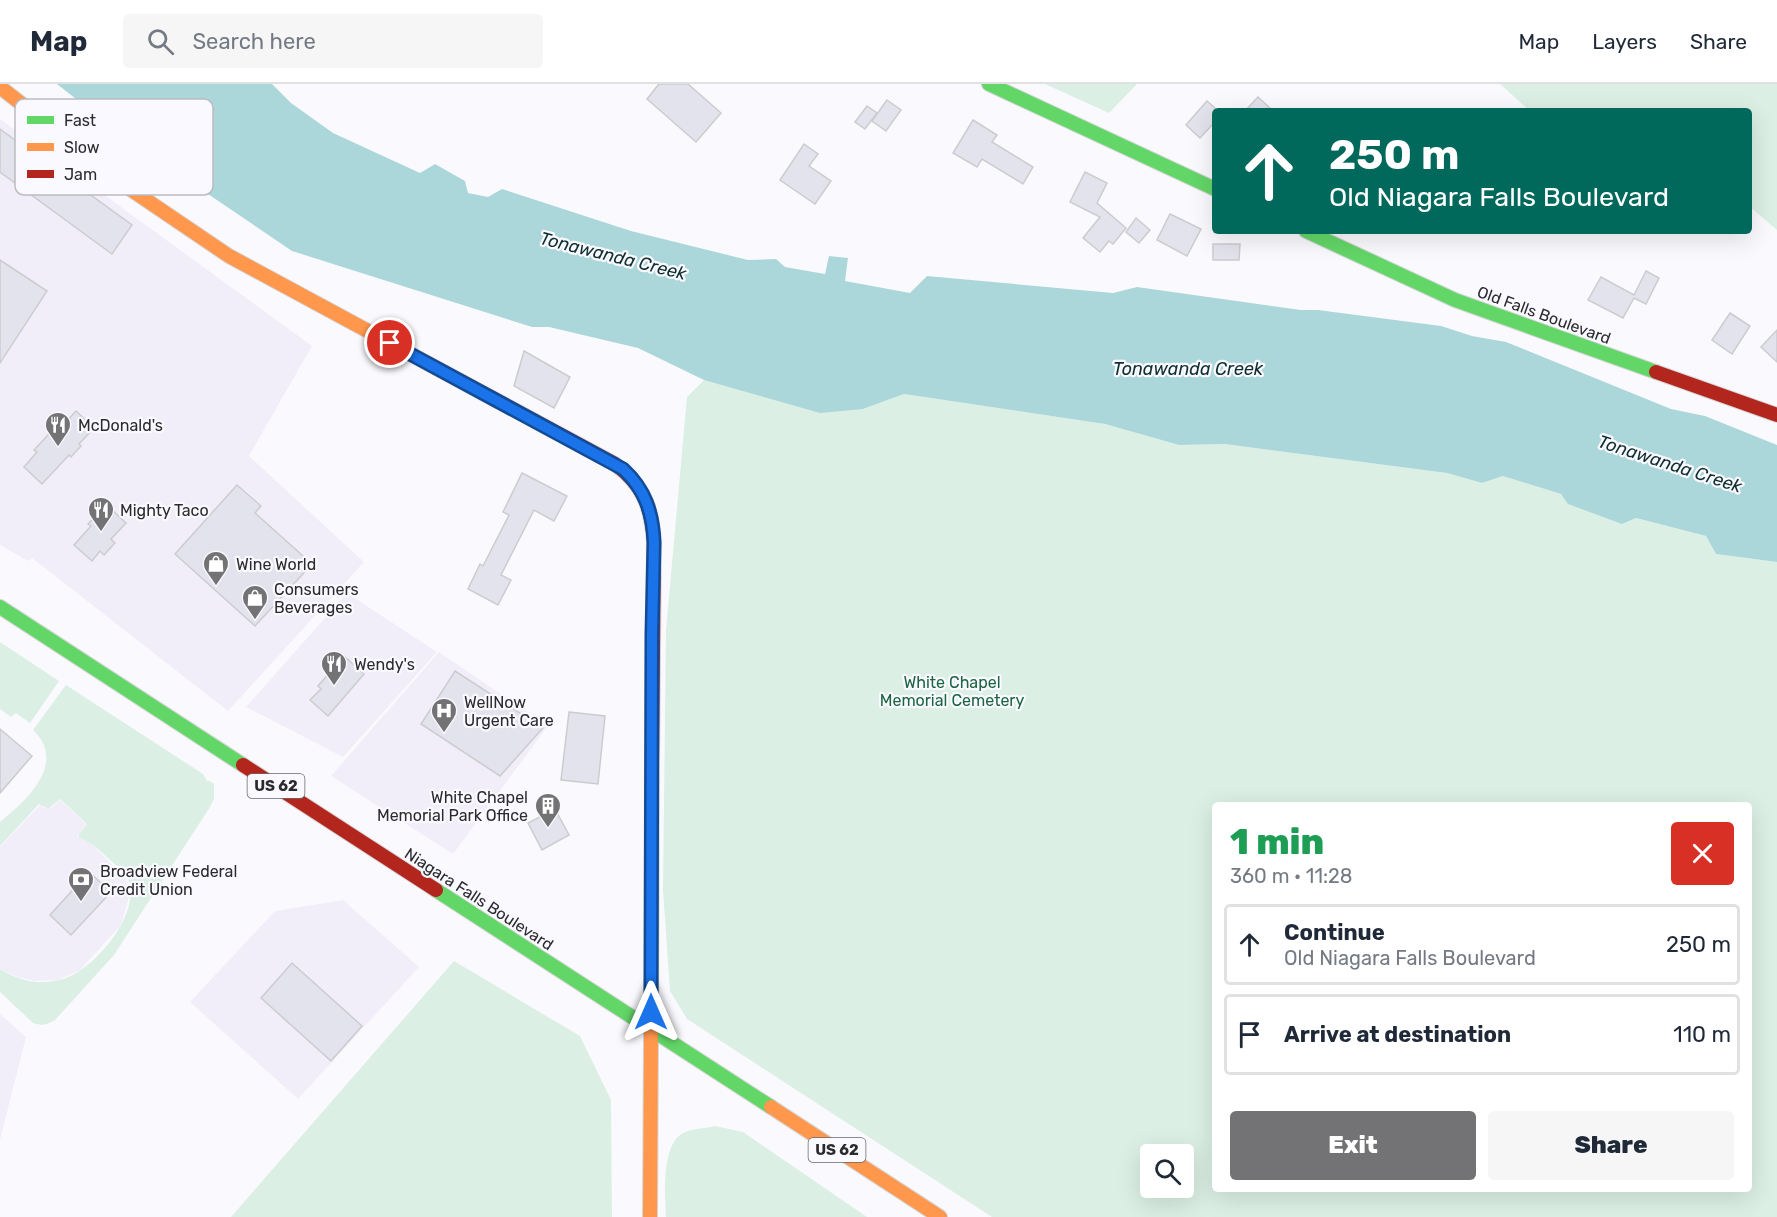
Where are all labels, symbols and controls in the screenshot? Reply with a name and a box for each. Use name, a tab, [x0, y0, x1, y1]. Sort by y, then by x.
search box	[123, 14, 543, 68]
text: Map	[30, 25, 87, 58]
icon: search	[144, 25, 177, 58]
text: Search here	[192, 28, 316, 55]
text: Map	[1518, 29, 1559, 54]
text: Layers	[1592, 29, 1657, 54]
text: Share	[1690, 29, 1747, 54]
legend	[15, 99, 213, 195]
text: Fast	[64, 111, 96, 130]
text: 250 m	[1329, 130, 1459, 180]
icon: ahead	[1230, 132, 1308, 210]
text: Slow	[64, 138, 100, 157]
text: Jam	[64, 165, 97, 184]
text: Old Niagara Falls Boulevard	[1329, 181, 1669, 213]
water label: Tonawanda Creek	[537, 227, 689, 285]
street label: Old Falls Boulevard	[1475, 282, 1613, 348]
pin	[364, 317, 415, 368]
icon: arrive	[373, 326, 406, 359]
water label: Tonawanda Creek	[1113, 358, 1264, 380]
restaurant icon: McDonald's	[43, 410, 73, 448]
place label: McDonald's	[78, 416, 163, 435]
water label: Tonawanda Creek	[1595, 430, 1746, 498]
restaurant icon: Mighty Taco	[86, 495, 116, 533]
place label: Mighty Taco	[120, 501, 209, 520]
shop icon: Wine World	[201, 549, 231, 587]
place label: Wine World	[236, 555, 316, 574]
place label: Consumers Beverages	[274, 580, 359, 617]
shop icon: Consumers Beverages	[240, 583, 270, 621]
restaurant icon: Wendy's	[319, 649, 349, 687]
place label: Wendy's	[354, 655, 415, 674]
park label: White Chapel Memorial Cemetery	[880, 673, 1024, 710]
place label: WellNow Urgent Care	[464, 693, 554, 730]
hospital icon: WellNow Urgent Care	[429, 696, 459, 734]
road number: US 62	[248, 774, 304, 798]
place label: White Chapel Memorial Park Office	[377, 788, 528, 825]
building icon: White Chapel Memorial Park Office	[533, 791, 563, 829]
text: 1 min	[1230, 820, 1324, 863]
button: close	[1671, 822, 1734, 885]
street label: Niagara Falls Boulevard	[401, 844, 557, 954]
place label: Broadview Federal Credit Union	[100, 862, 237, 899]
text: 360 m · 11:28	[1230, 864, 1353, 888]
bank icon: Broadview Federal Credit Union	[66, 865, 96, 903]
text: Continue	[1284, 919, 1385, 946]
icon: ahead	[1233, 928, 1266, 961]
text: 250 m	[1666, 931, 1731, 958]
text: Old Niagara Falls Boulevard	[1284, 946, 1536, 970]
position arrow	[619, 980, 683, 1044]
icon: arrive	[1233, 1018, 1266, 1051]
text: Arrive at destination	[1284, 1021, 1511, 1048]
text: 110 m	[1673, 1021, 1731, 1048]
button: Exit	[1230, 1111, 1476, 1180]
button: Share	[1488, 1111, 1734, 1180]
road number: US 62	[808, 1138, 866, 1162]
map controls	[1140, 1144, 1194, 1198]
button: search	[1140, 1144, 1194, 1198]

